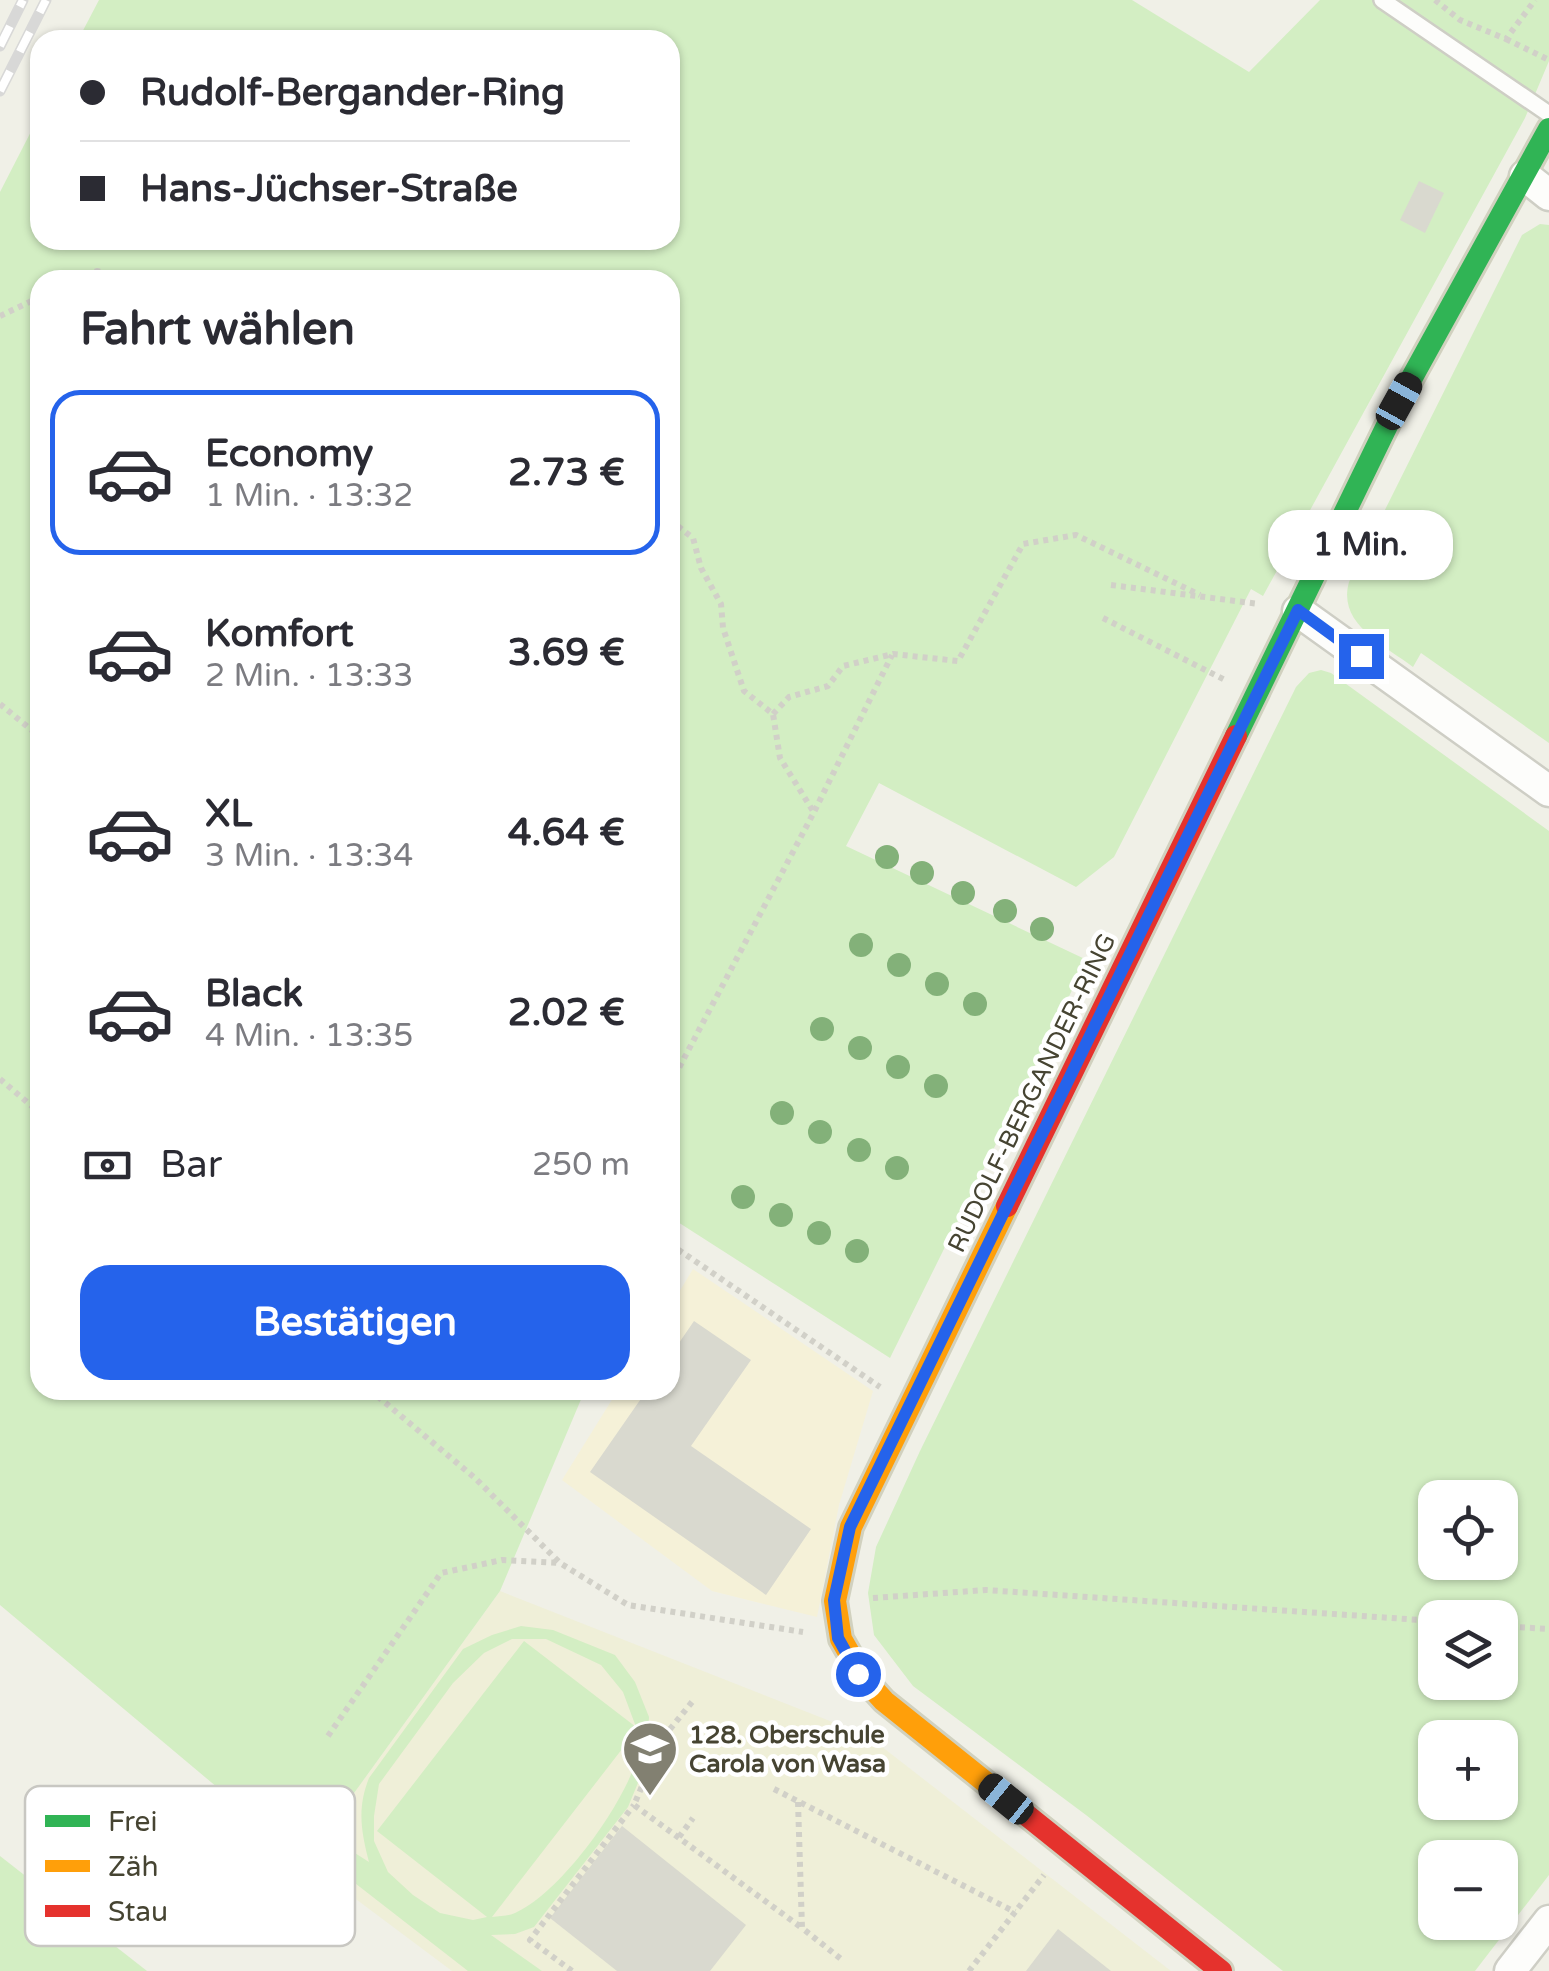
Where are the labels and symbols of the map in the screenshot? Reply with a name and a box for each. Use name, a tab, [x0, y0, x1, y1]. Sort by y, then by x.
car	[1371, 367, 1427, 435]
callout: 1 Min.	[1268, 511, 1454, 581]
route end	[1339, 634, 1384, 679]
street label: RUDOLF-BERGANDER-RING	[942, 929, 1122, 1257]
route start	[836, 1652, 881, 1697]
school or university icon: 128. Oberschule Carola von Wasa	[620, 1719, 680, 1798]
place label: 128. Oberschule Carola von Wasa	[689, 1720, 886, 1779]
car	[973, 1768, 1039, 1830]
legend	[25, 1786, 355, 1946]
text: Frei	[108, 1805, 157, 1839]
text: Zäh	[108, 1850, 159, 1884]
text: Stau	[108, 1895, 168, 1929]

